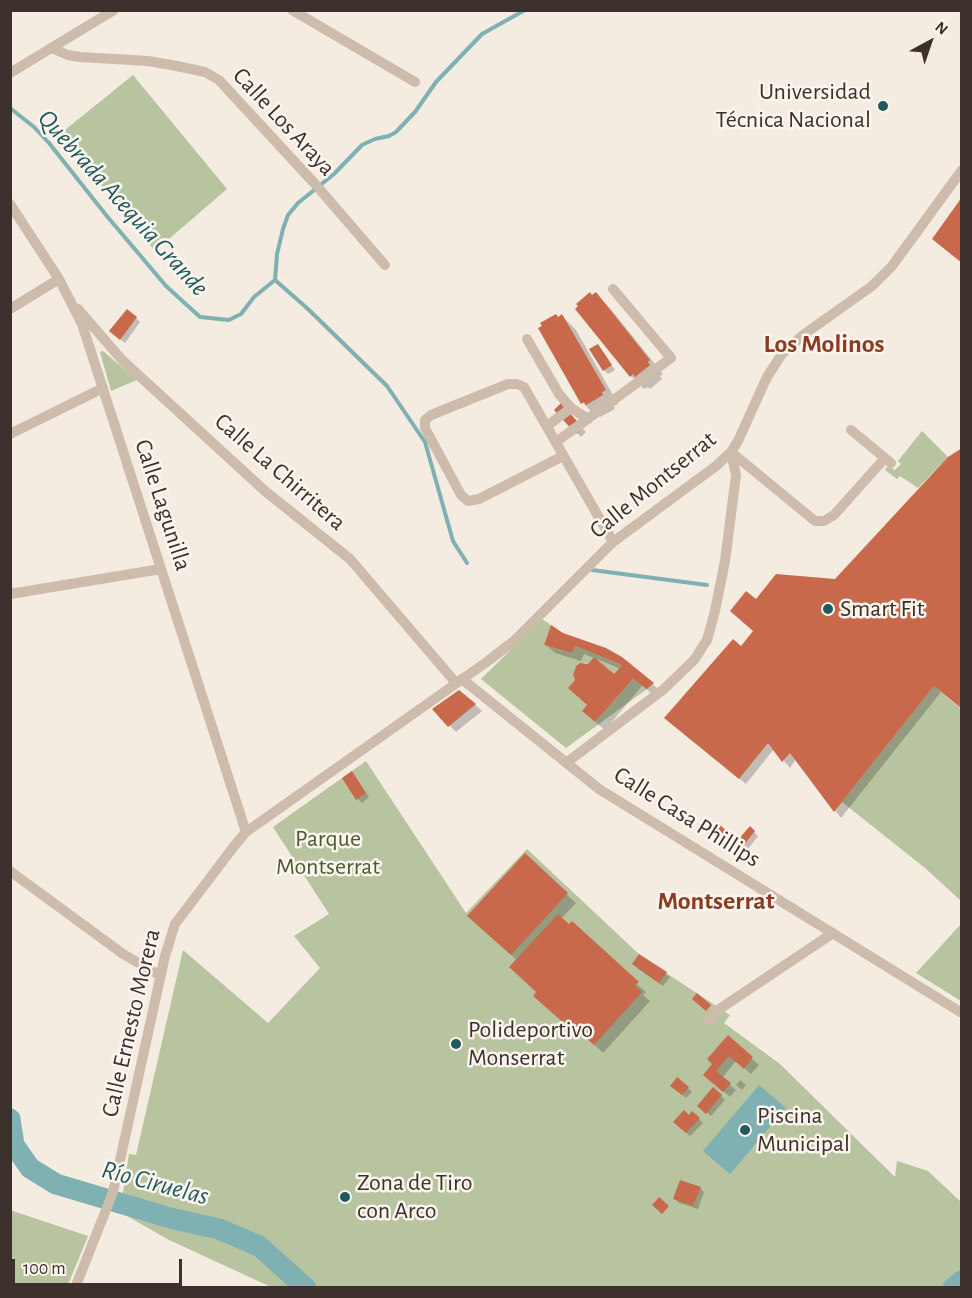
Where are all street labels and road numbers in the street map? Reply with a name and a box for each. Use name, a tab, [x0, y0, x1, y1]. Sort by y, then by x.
street label: Calle Los Araya	[227, 62, 341, 182]
street label: Calle La Chirritera	[208, 407, 352, 537]
street label: Calle Montserrat	[584, 425, 722, 545]
street label: Calle Lagunilla	[128, 436, 198, 574]
street label: Calle Casa Phillips	[608, 760, 766, 874]
street label: Calle Ernesto Morera	[95, 926, 167, 1120]

